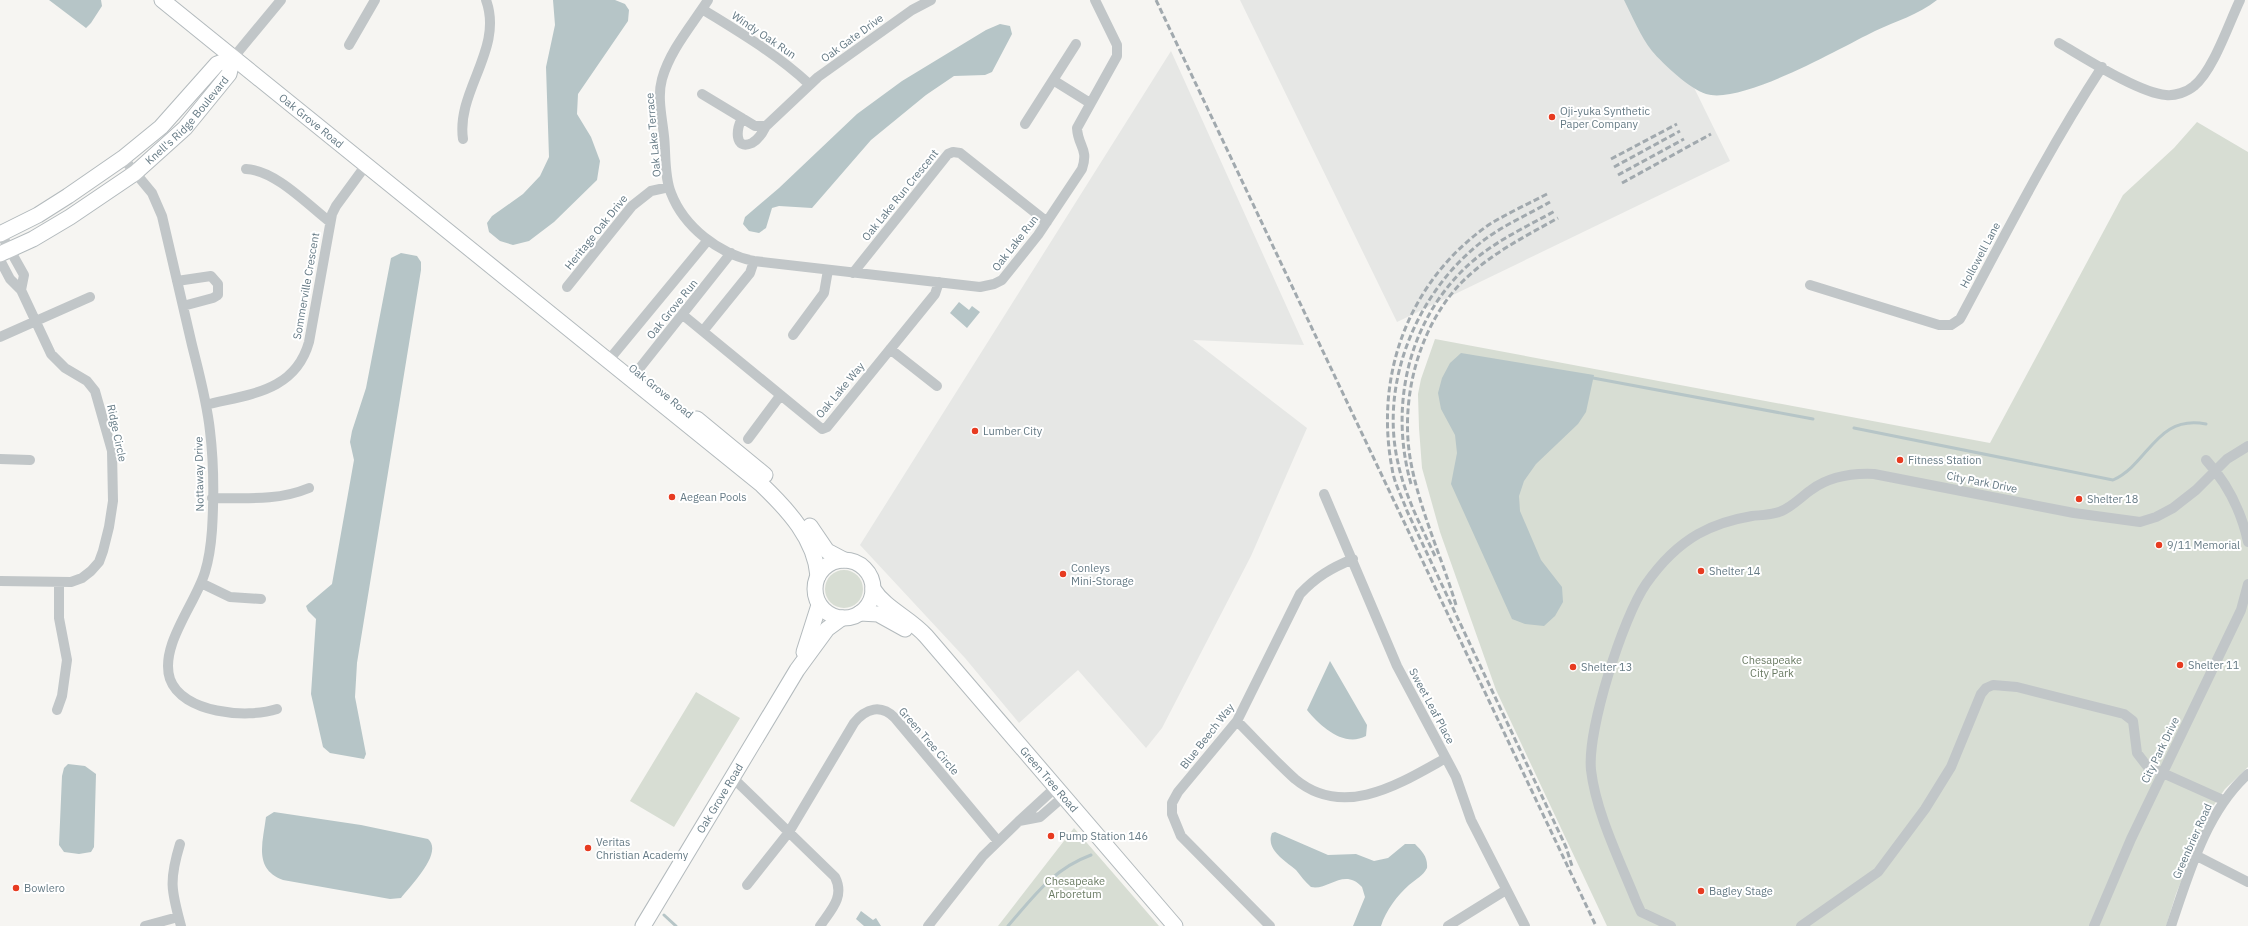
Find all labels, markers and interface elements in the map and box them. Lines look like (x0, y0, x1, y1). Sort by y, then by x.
street label: Windy Oak Run (729, 8, 799, 62)
street label: Oak Gate Drive (818, 11, 886, 65)
street label: Knell's Ridge Boulevard (142, 73, 232, 168)
street label: Oak Grove Road (276, 90, 346, 151)
street label: Oak Lake Terrace (642, 92, 664, 178)
place label: Oji-yuka Synthetic Paper Company (1560, 104, 1650, 131)
marker: Oji-yuka Synthetic Paper Company (1547, 112, 1557, 122)
street label: Oak Lake Run Crescent (859, 146, 941, 244)
street label: Heritage Oak Drive (562, 192, 630, 272)
street label: Oak Lake Run (989, 212, 1041, 274)
street label: Hollowell Lane (1957, 220, 2003, 290)
street label: Sommerville Crescent (290, 231, 322, 341)
street label: Oak Grove Run (644, 276, 700, 342)
street label: Oak Lake Way (813, 359, 868, 421)
street label: Oak Grove Road (626, 361, 696, 421)
street label: Ridge Circle (104, 403, 130, 463)
place label: Lumber City (983, 424, 1043, 438)
marker: Lumber City (970, 426, 980, 436)
street label: Nottaway Drive (191, 436, 207, 512)
place label: Fitness Station (1908, 453, 1981, 467)
marker: Fitness Station (1895, 455, 1905, 465)
street label: City Park Drive (1945, 468, 2019, 496)
place label: Aegean Pools (680, 490, 747, 504)
marker: Aegean Pools (667, 492, 677, 502)
place label: Shelter 18 (2087, 492, 2138, 506)
marker: Shelter 18 (2074, 494, 2084, 504)
place label: 9/11 Memorial (2167, 538, 2240, 552)
marker: 9/11 Memorial (2154, 540, 2164, 550)
place label: Conleys Mini-Storage (1071, 561, 1134, 588)
place label: Shelter 14 (1709, 564, 1761, 578)
marker: Shelter 14 (1696, 566, 1706, 576)
marker: Conleys Mini-Storage (1058, 569, 1068, 579)
park label: Chesapeake City Park (1742, 653, 1802, 680)
place label: Shelter 11 (2188, 658, 2240, 672)
place label: Shelter 13 (1581, 660, 1632, 674)
marker: Shelter 11 (2175, 660, 2185, 670)
marker: Shelter 13 (1568, 662, 1578, 672)
street label: Sweet Leaf Place (1406, 666, 1458, 746)
street label: Blue Beech Way (1177, 700, 1237, 772)
street label: Green Tree Circle (896, 704, 962, 778)
street label: City Park Drive (2138, 715, 2182, 785)
street label: Green Tree Road (1017, 743, 1081, 815)
street label: Oak Grove Road (693, 761, 746, 836)
street label: Greenbrier Road (2169, 801, 2215, 881)
place label: Pump Station 146 (1059, 829, 1148, 843)
marker: Pump Station 146 (1046, 831, 1056, 841)
place label: Veritas Christian Academy (596, 835, 689, 862)
marker: Veritas Christian Academy (583, 843, 593, 853)
park label: Chesapeake Arboretum (1045, 874, 1105, 901)
place label: Bowlero (24, 881, 65, 895)
marker: Bowlero (11, 883, 21, 893)
place label: Bagley Stage (1709, 884, 1773, 898)
marker: Bagley Stage (1696, 886, 1706, 896)

